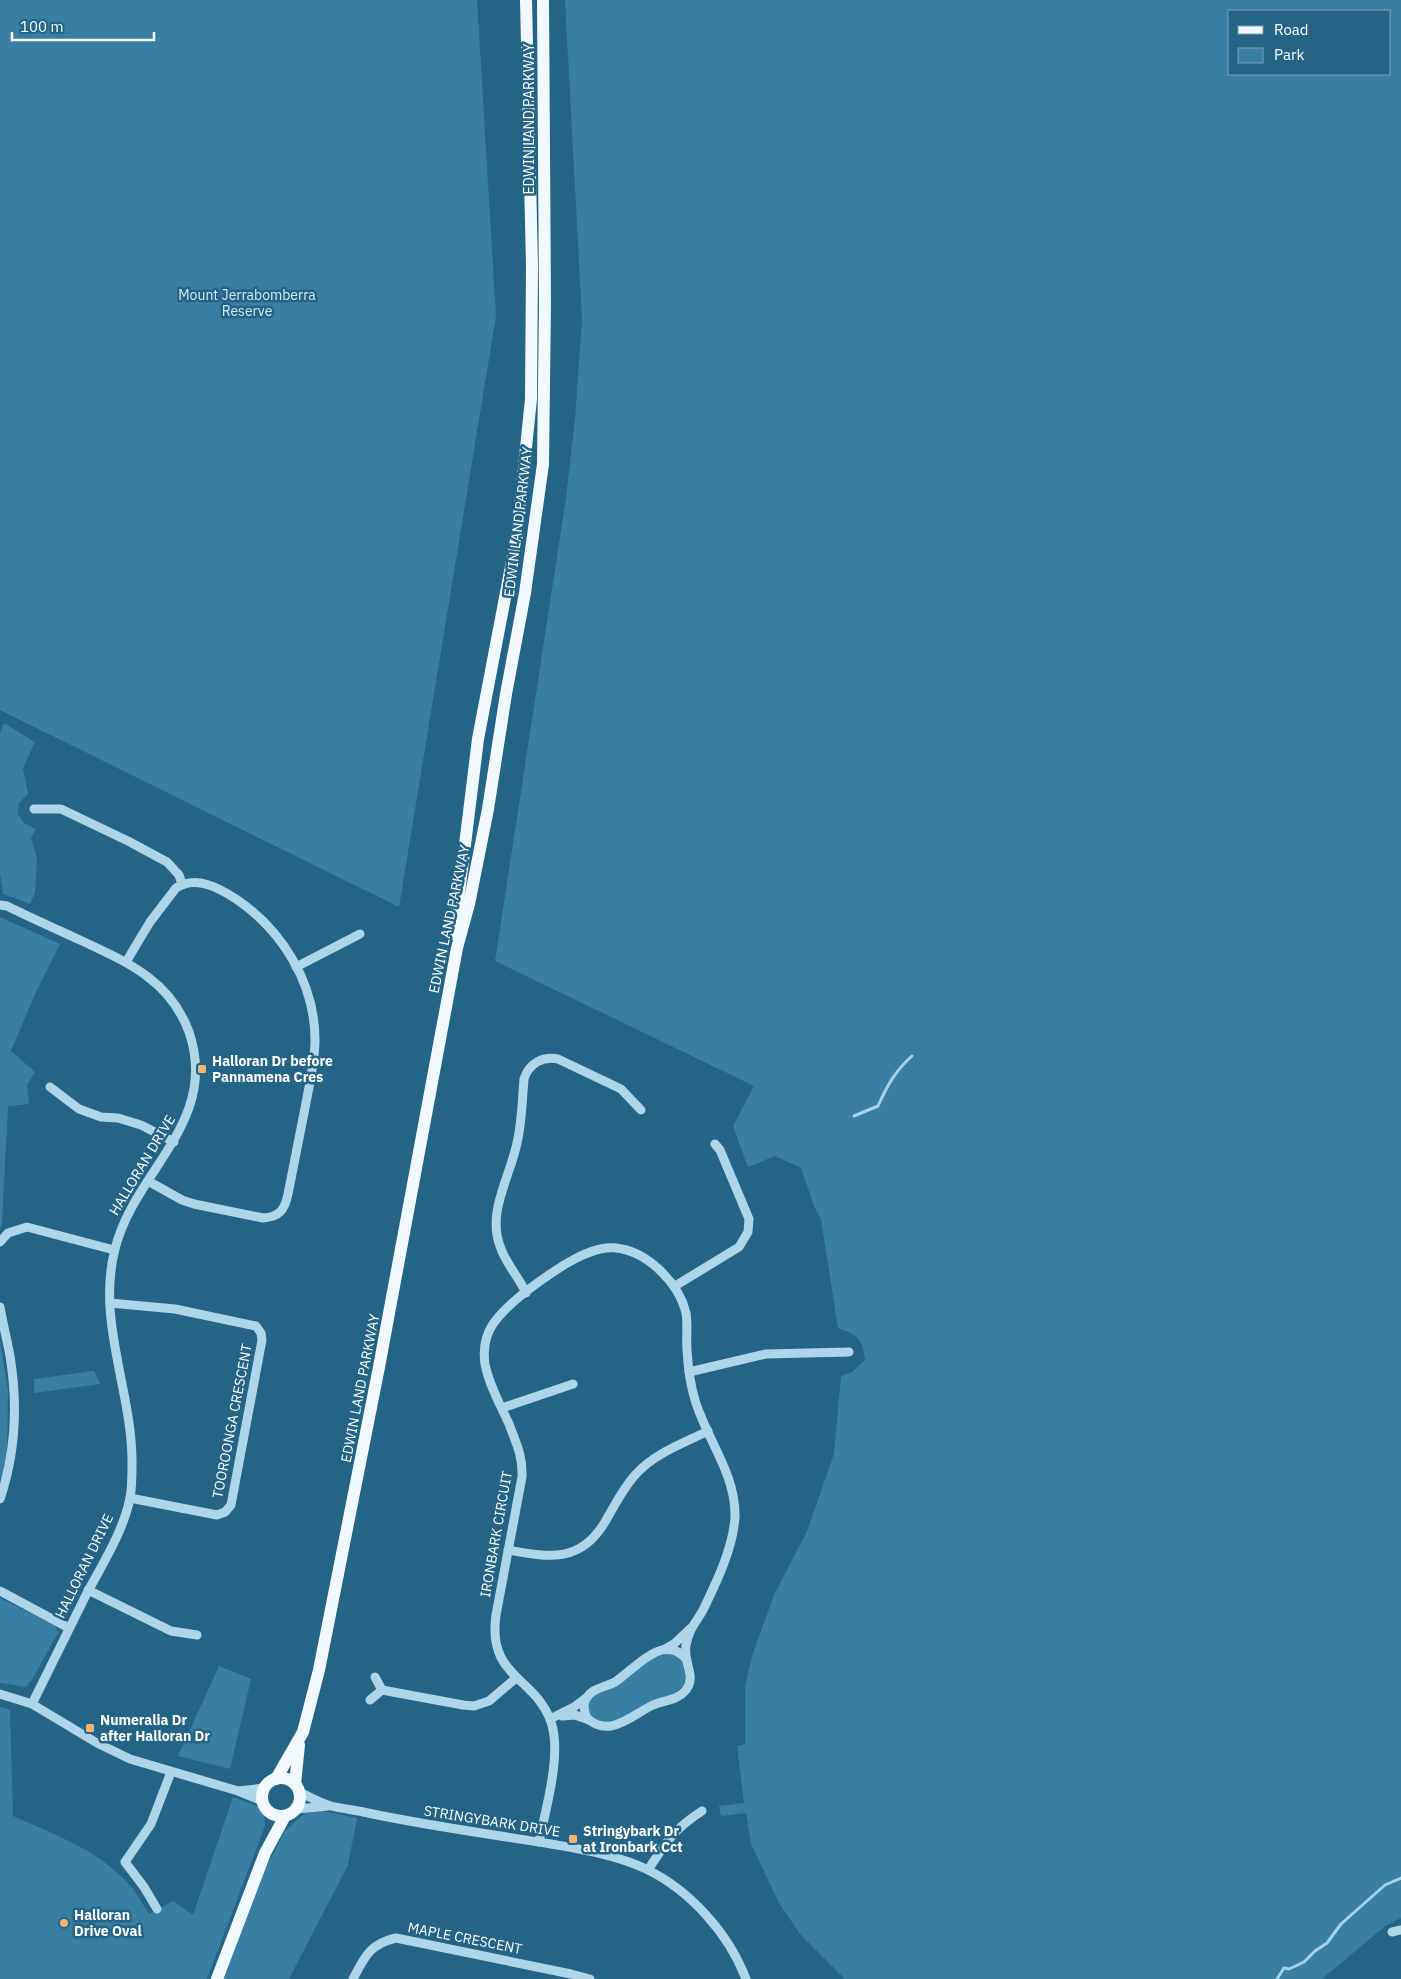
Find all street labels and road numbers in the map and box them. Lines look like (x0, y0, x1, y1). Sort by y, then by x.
street label: EDWIN LAND PARKWAY (520, 43, 538, 195)
street label: EDWIN LAND PARKWAY (500, 445, 536, 598)
street label: EDWIN LAND PARKWAY (424, 843, 474, 995)
street label: HALLORAN DRIVE (105, 1111, 179, 1219)
street label: EDWIN LAND PARKWAY (337, 1311, 383, 1464)
street label: TOOROONGA CRESCENT (208, 1342, 256, 1500)
street label: IRONBARK CIRCUIT (476, 1469, 516, 1599)
street label: HALLORAN DRIVE (51, 1511, 117, 1621)
street label: STRINGYBARK DRIVE (423, 1801, 561, 1841)
street label: MAPLE CRESCENT (406, 1918, 524, 1958)

